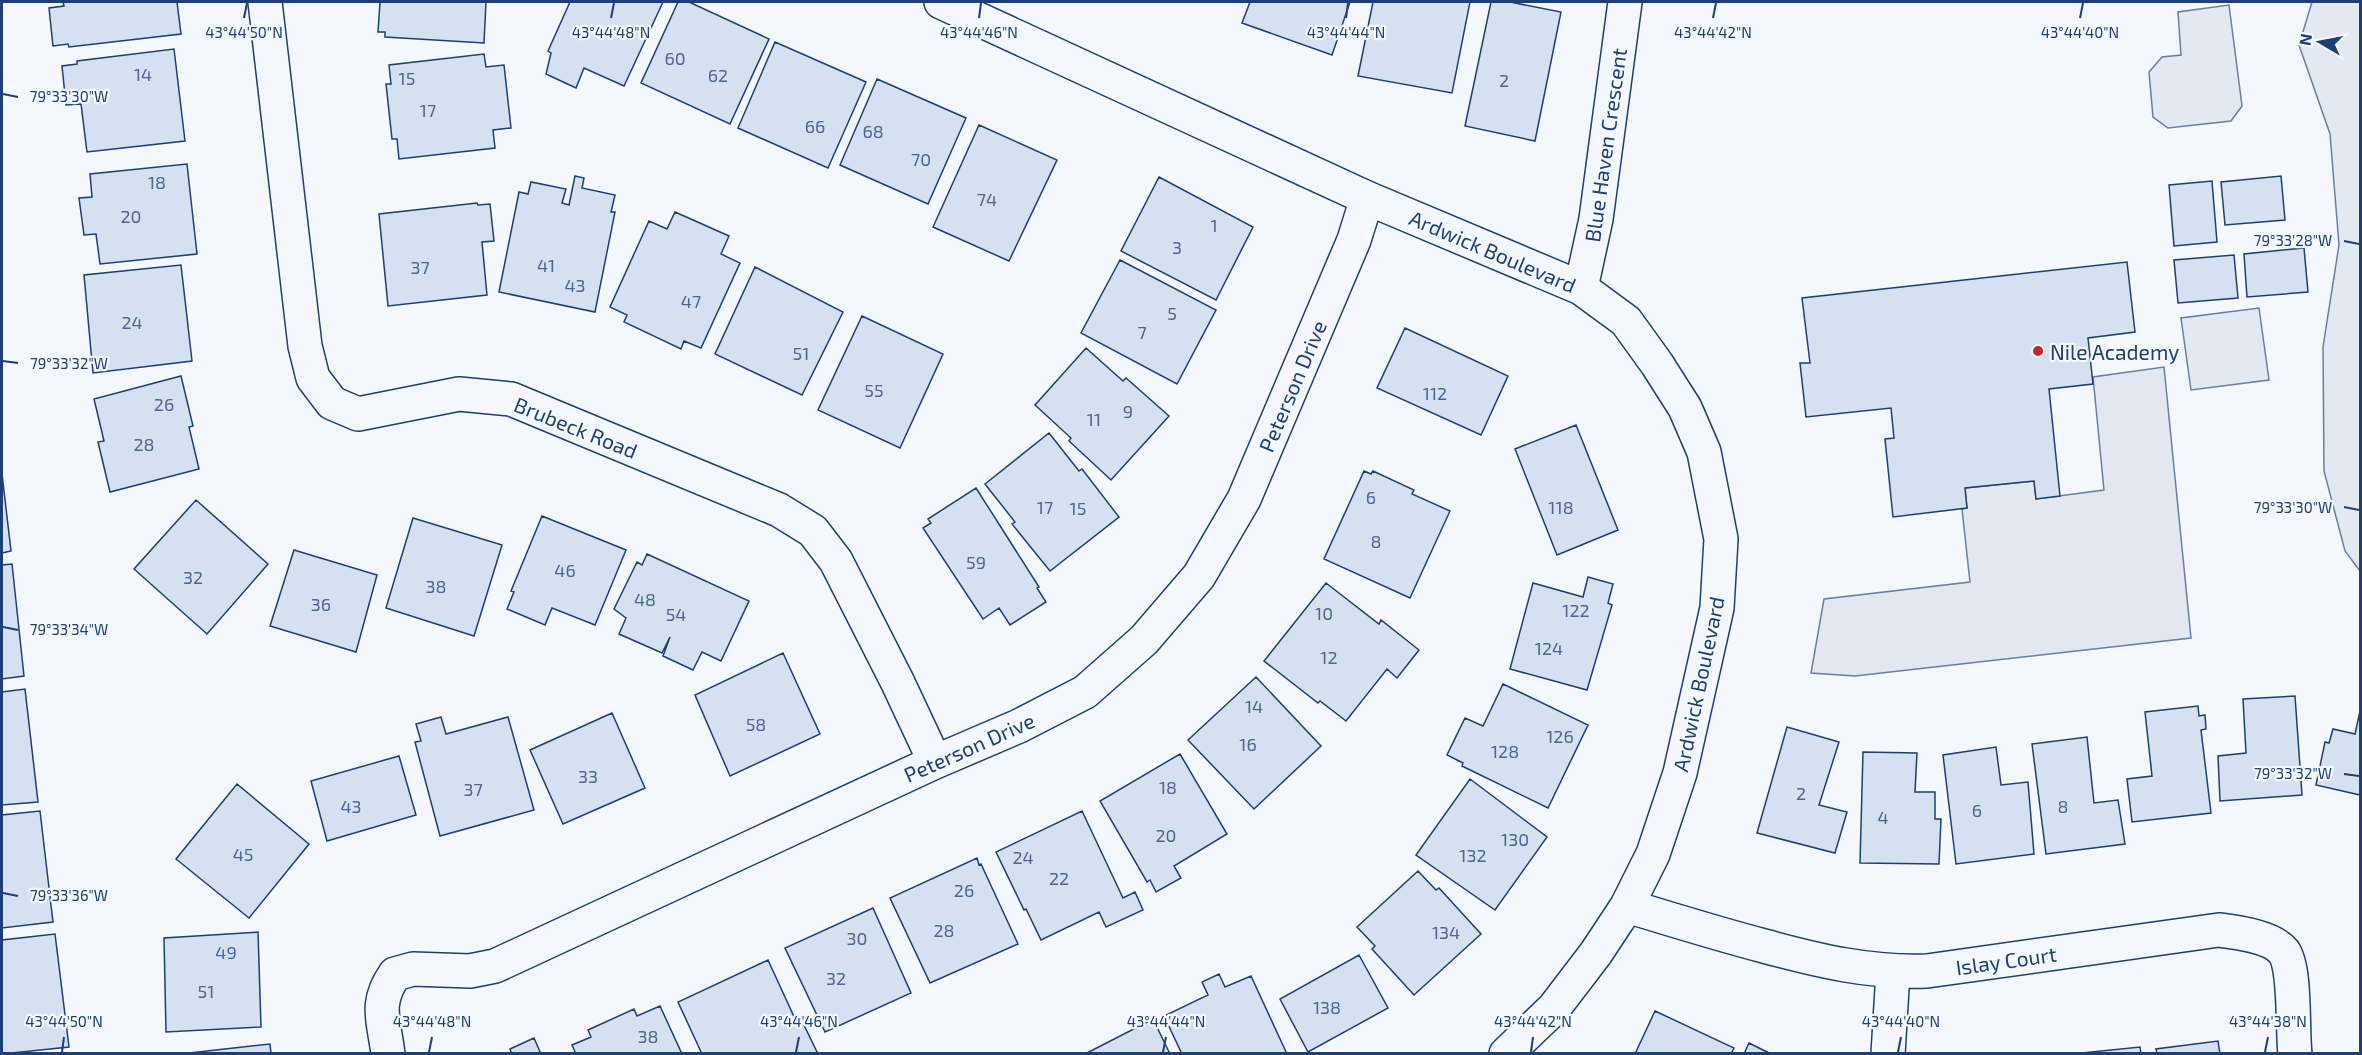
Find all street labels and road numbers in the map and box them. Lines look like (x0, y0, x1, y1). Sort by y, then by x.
street label: Blue Haven Crescent (1579, 46, 1631, 244)
street label: Ardwick Boulevard (1406, 205, 1580, 297)
street label: Peterson Drive (1253, 316, 1331, 456)
street label: Brubeck Road (511, 391, 641, 463)
street label: Ardwick Boulevard (1667, 594, 1729, 774)
street label: Peterson Drive (900, 707, 1038, 787)
street label: Islay Court (1954, 941, 2058, 979)

